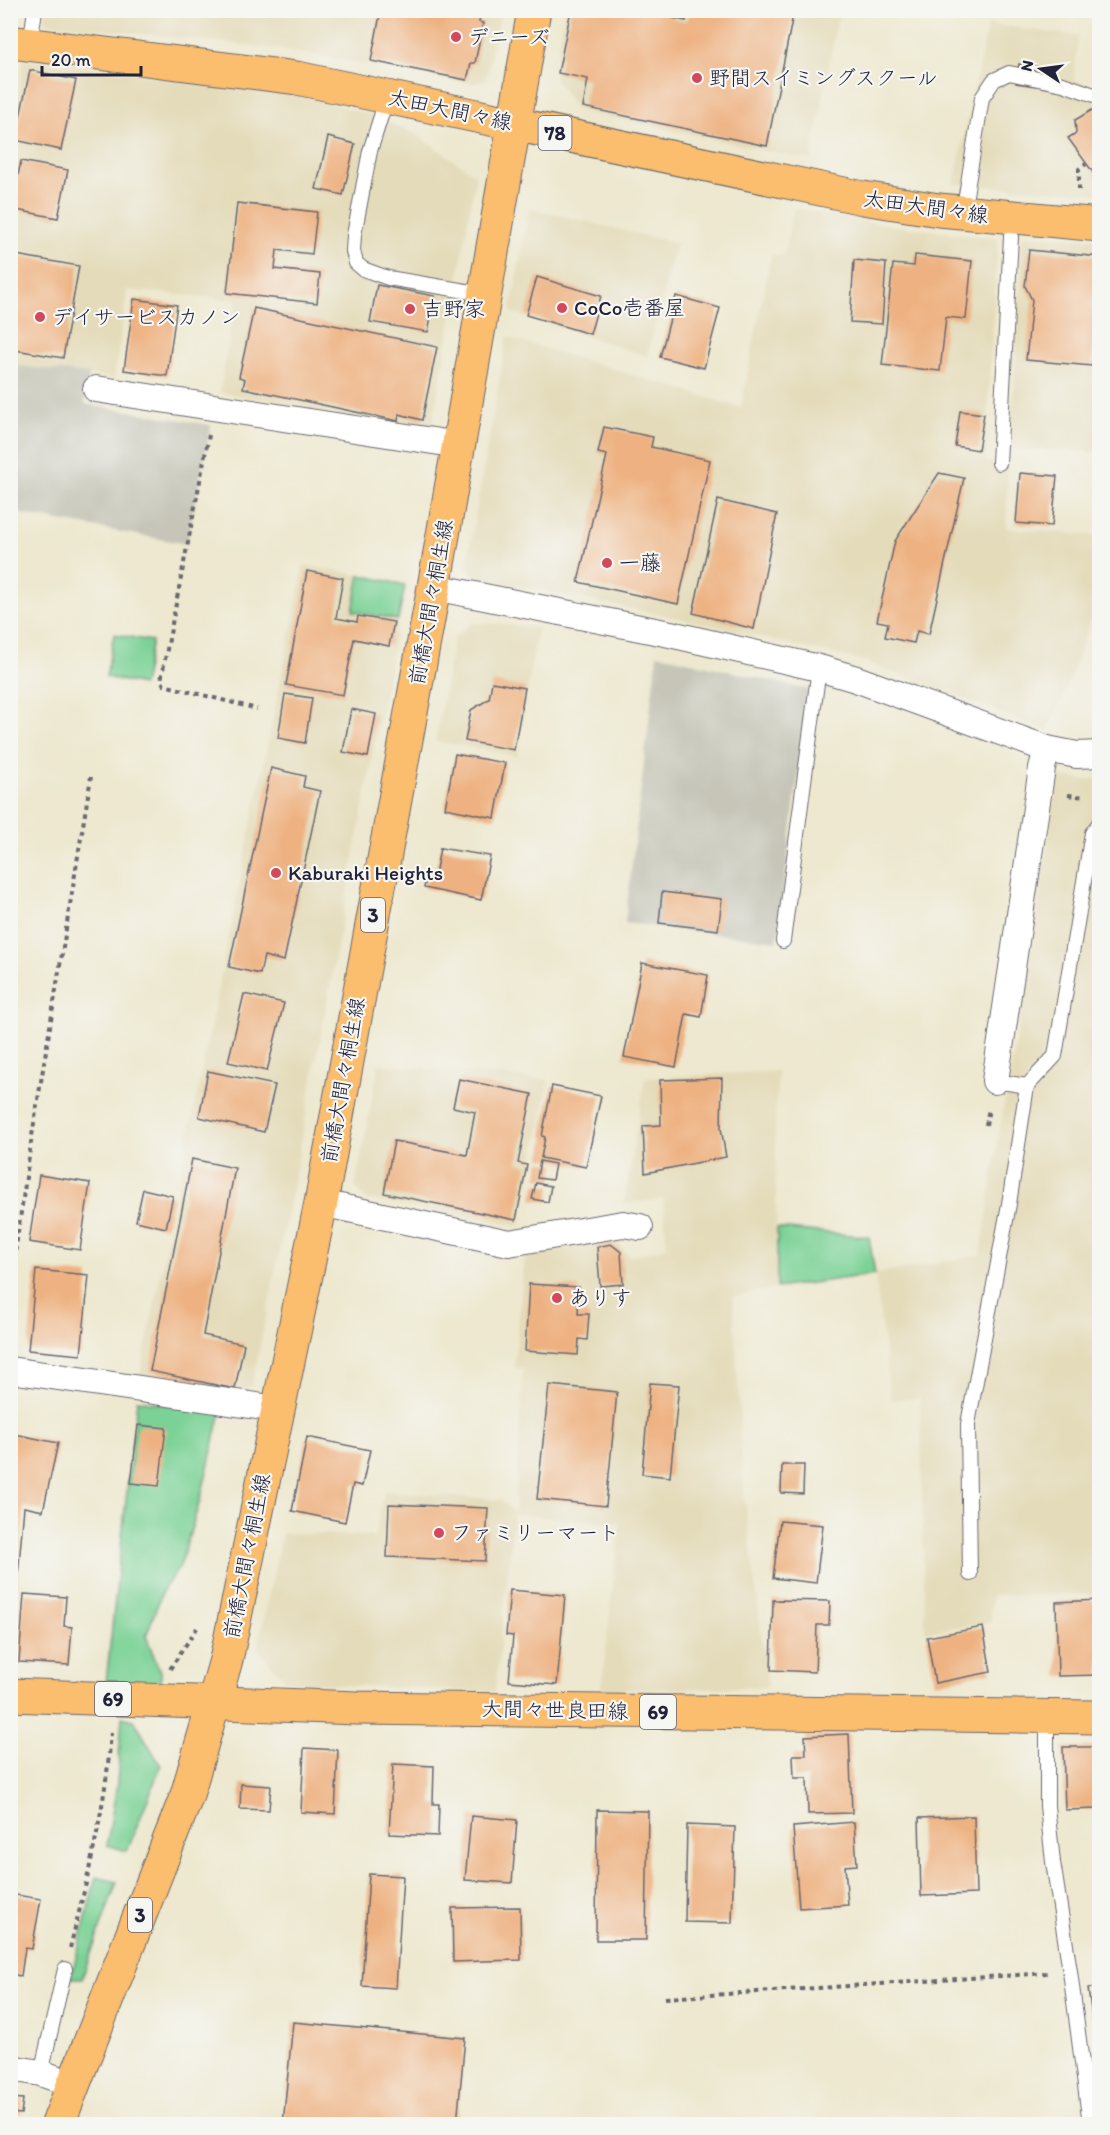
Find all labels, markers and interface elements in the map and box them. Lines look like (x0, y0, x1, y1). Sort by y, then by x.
place label: デニーズ (468, 24, 549, 49)
marker: デニーズ (449, 30, 463, 44)
scale bar (42, 39, 141, 77)
north arrow (1011, 39, 1071, 99)
text: 20 m (51, 49, 91, 71)
text: N (1016, 58, 1037, 73)
place label: 野間スイミングスクール (709, 65, 937, 90)
marker: 野間スイミングスクール (690, 71, 704, 85)
street label: 太田大間々線 (386, 84, 514, 135)
road number: 78 (538, 116, 572, 150)
street label: 太田大間々線 (862, 185, 990, 228)
place label: CoCo壱番屋 (574, 295, 685, 320)
place label: 吉野家 (422, 296, 485, 321)
marker: CoCo壱番屋 (555, 301, 569, 315)
marker: 吉野家 (403, 302, 417, 316)
place label: デイサービスカノン (52, 304, 240, 329)
marker: デイサービスカノン (33, 310, 47, 324)
street label: 前橋大間々桐生線 (404, 517, 457, 687)
place label: 一藤 (619, 550, 661, 575)
marker: 一藤 (600, 556, 614, 570)
place label: Kaburaki Heights (288, 860, 443, 885)
marker: Kaburaki Heights (269, 866, 283, 880)
road number: 3 (361, 898, 385, 932)
street label: 前橋大間々桐生線 (316, 995, 369, 1165)
place label: ありす (569, 1285, 632, 1310)
marker: ありす (550, 1291, 564, 1305)
street label: 前橋大間々桐生線 (218, 1471, 275, 1641)
place label: ファミリーマート (451, 1520, 619, 1545)
marker: ファミリーマート (432, 1526, 446, 1540)
road number: 69 (95, 1682, 131, 1716)
road number: 69 (640, 1695, 676, 1729)
street label: 大間々世良田線 (481, 1696, 629, 1723)
road number: 3 (128, 1898, 152, 1932)

